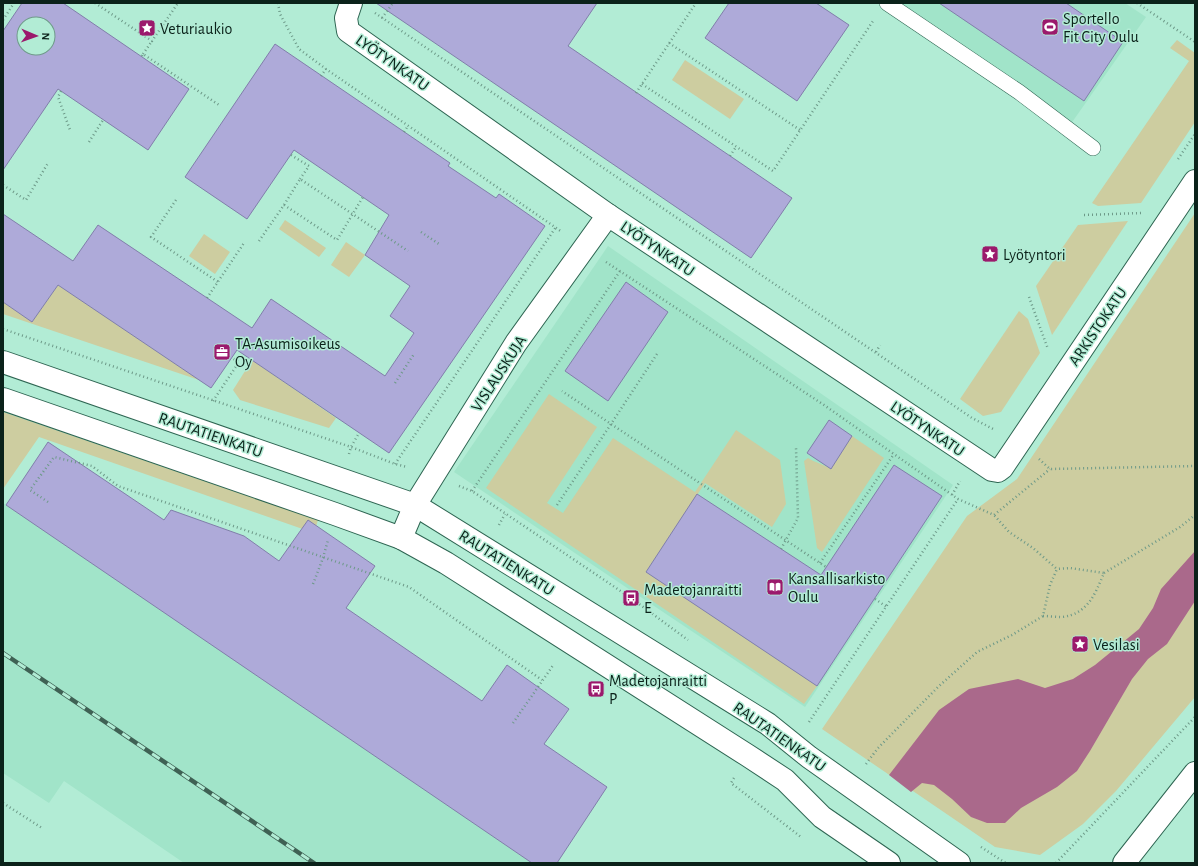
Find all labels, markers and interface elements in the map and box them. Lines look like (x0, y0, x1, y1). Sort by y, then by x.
place label: Sportello Fit City Oulu (1063, 11, 1139, 46)
north arrow (16, 16, 56, 56)
sports icon: Sportello Fit City Oulu (1040, 17, 1060, 37)
place icon: Veturiaukio (137, 18, 157, 38)
place label: Veturiaukio (160, 21, 233, 37)
street label: LYÖTYNKATU (353, 30, 433, 94)
text: N (40, 32, 51, 40)
street label: LYÖTYNKATU (618, 217, 698, 279)
place icon: Lyötyntori (980, 244, 1000, 264)
place label: Lyötyntori (1003, 247, 1066, 264)
street label: ARKISTOKATU (1066, 284, 1130, 369)
street label: VISLAUSKUJA (468, 333, 529, 414)
place label: TA-Asumisoikeus Oy (235, 336, 341, 371)
office icon: TA-Asumisoikeus Oy (212, 342, 232, 362)
street label: LYÖTYNKATU (888, 397, 968, 459)
street label: RAUTATIENKATU (157, 410, 265, 460)
street label: RAUTATIENKATU (456, 527, 557, 598)
place label: Kansallisarkisto Oulu (788, 571, 885, 605)
library icon: Kansallisarkisto Oulu (765, 577, 785, 597)
place label: Madetojanraitti E (644, 582, 742, 616)
bus stop icon: Madetojanraitti E (621, 588, 641, 608)
place icon: Vesilasi (1070, 634, 1090, 654)
place label: Vesilasi (1093, 637, 1140, 653)
place label: Madetojanraitti P (609, 673, 707, 707)
bus stop icon: Madetojanraitti P (586, 679, 606, 699)
street label: RAUTATIENKATU (730, 699, 829, 775)

